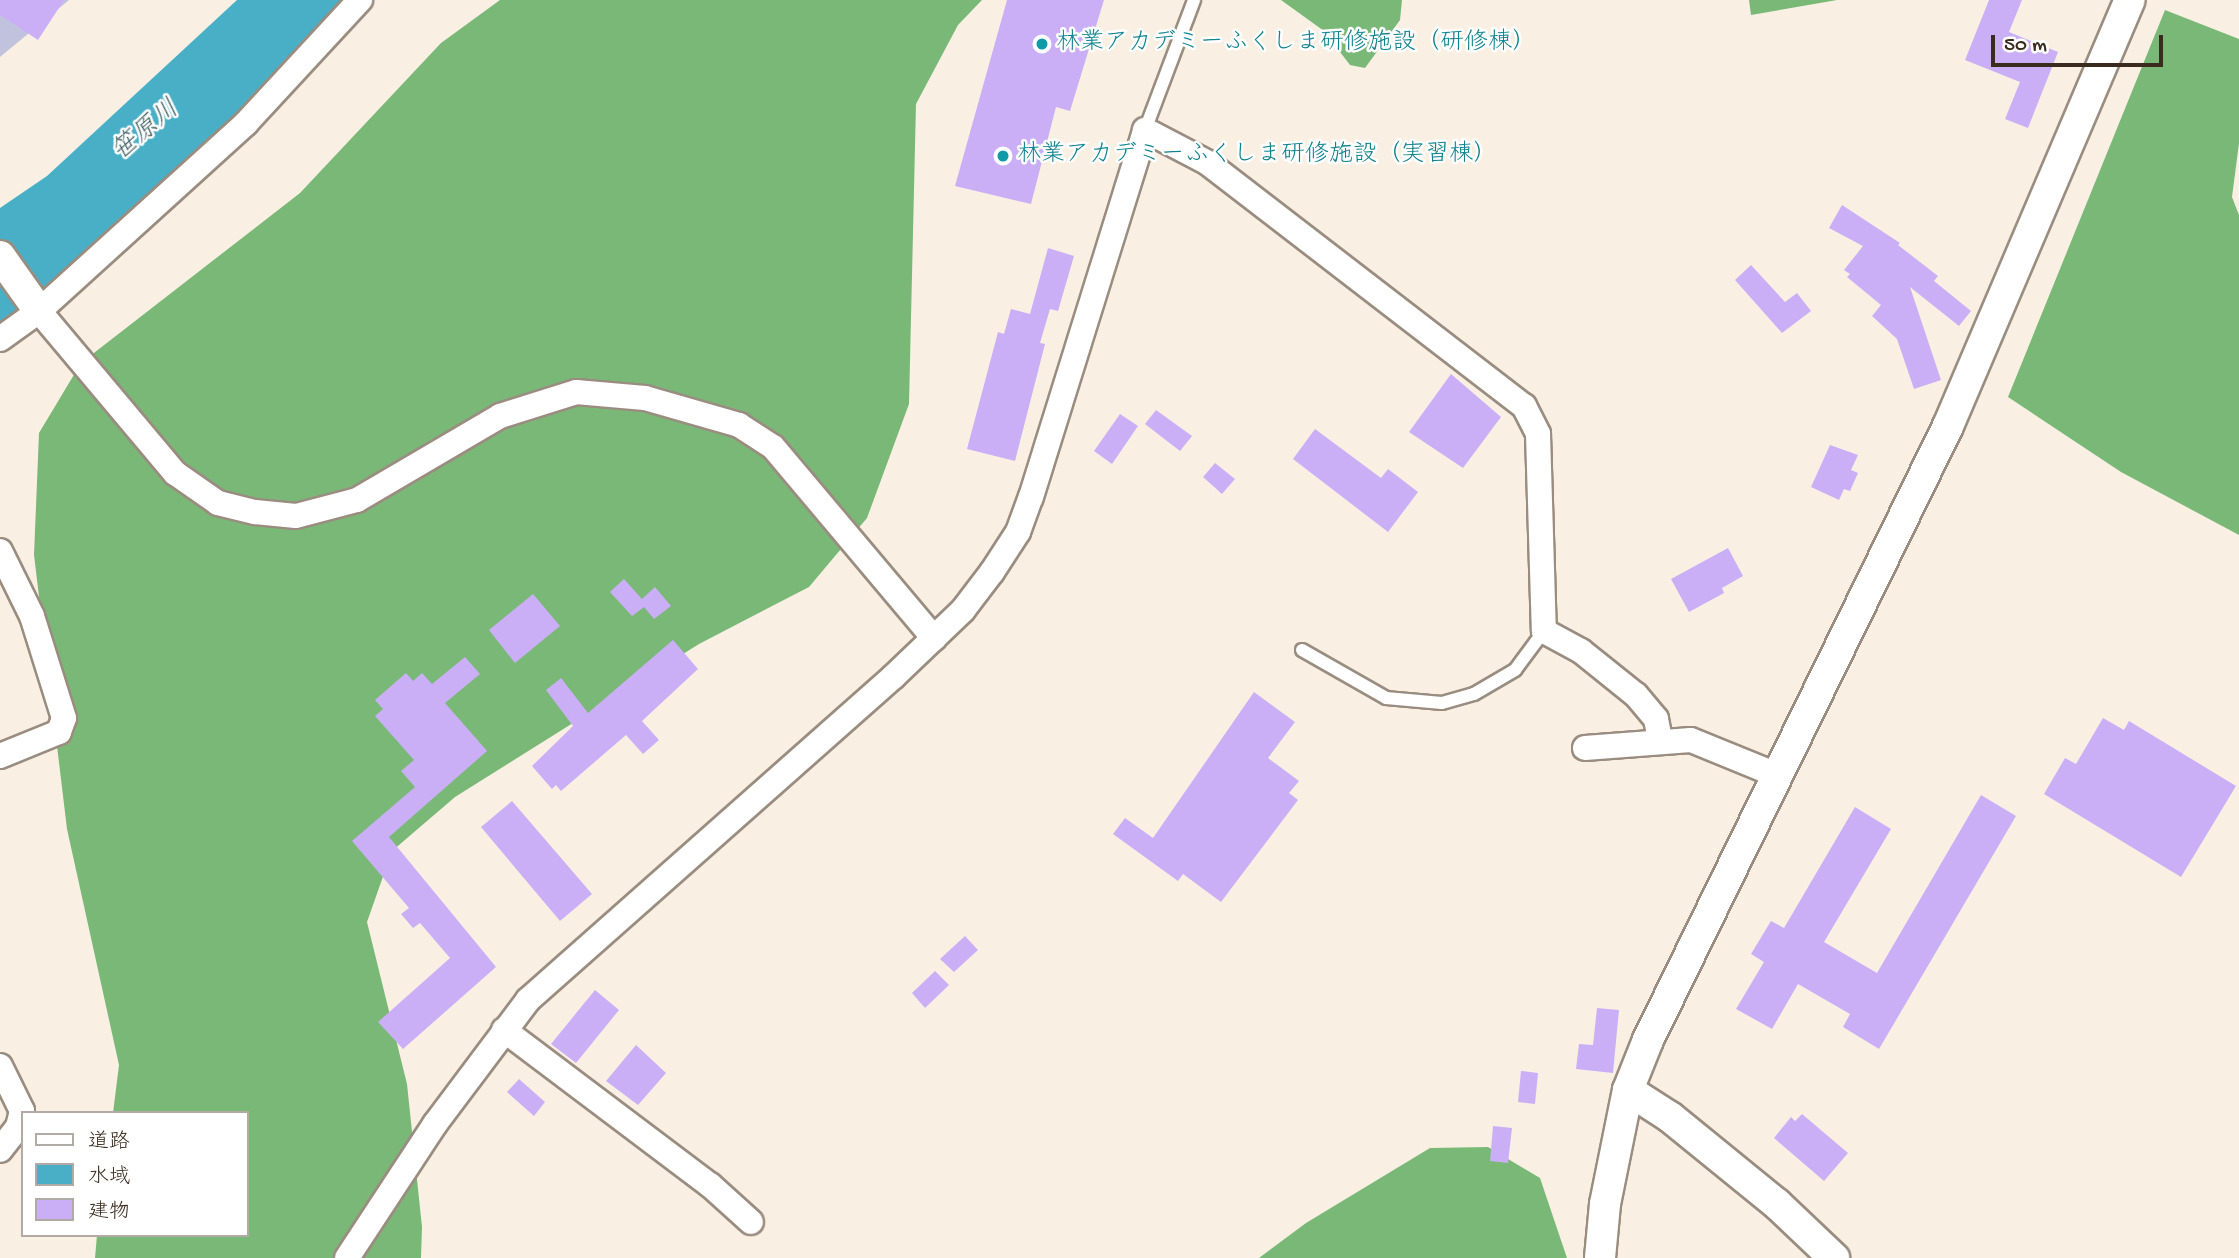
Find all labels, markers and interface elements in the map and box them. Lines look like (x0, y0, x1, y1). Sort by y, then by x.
scale bar (1994, 21, 2166, 65)
place label: 林業アカデミーふくしま研修施設（研修棟） (1056, 30, 1536, 58)
text: 50 m (2004, 34, 2047, 59)
marker: 林業アカデミーふくしま研修施設（研修棟） (1034, 36, 1050, 52)
water label: 笹原川 (107, 95, 187, 169)
place label: 林業アカデミーふくしま研修施設（実習棟） (1017, 142, 1497, 170)
marker: 林業アカデミーふくしま研修施設（実習棟） (995, 148, 1011, 164)
legend (21, 1111, 248, 1237)
text: 道路 (88, 1131, 130, 1156)
text: 水域 (88, 1166, 130, 1191)
text: 建物 (88, 1201, 130, 1226)

